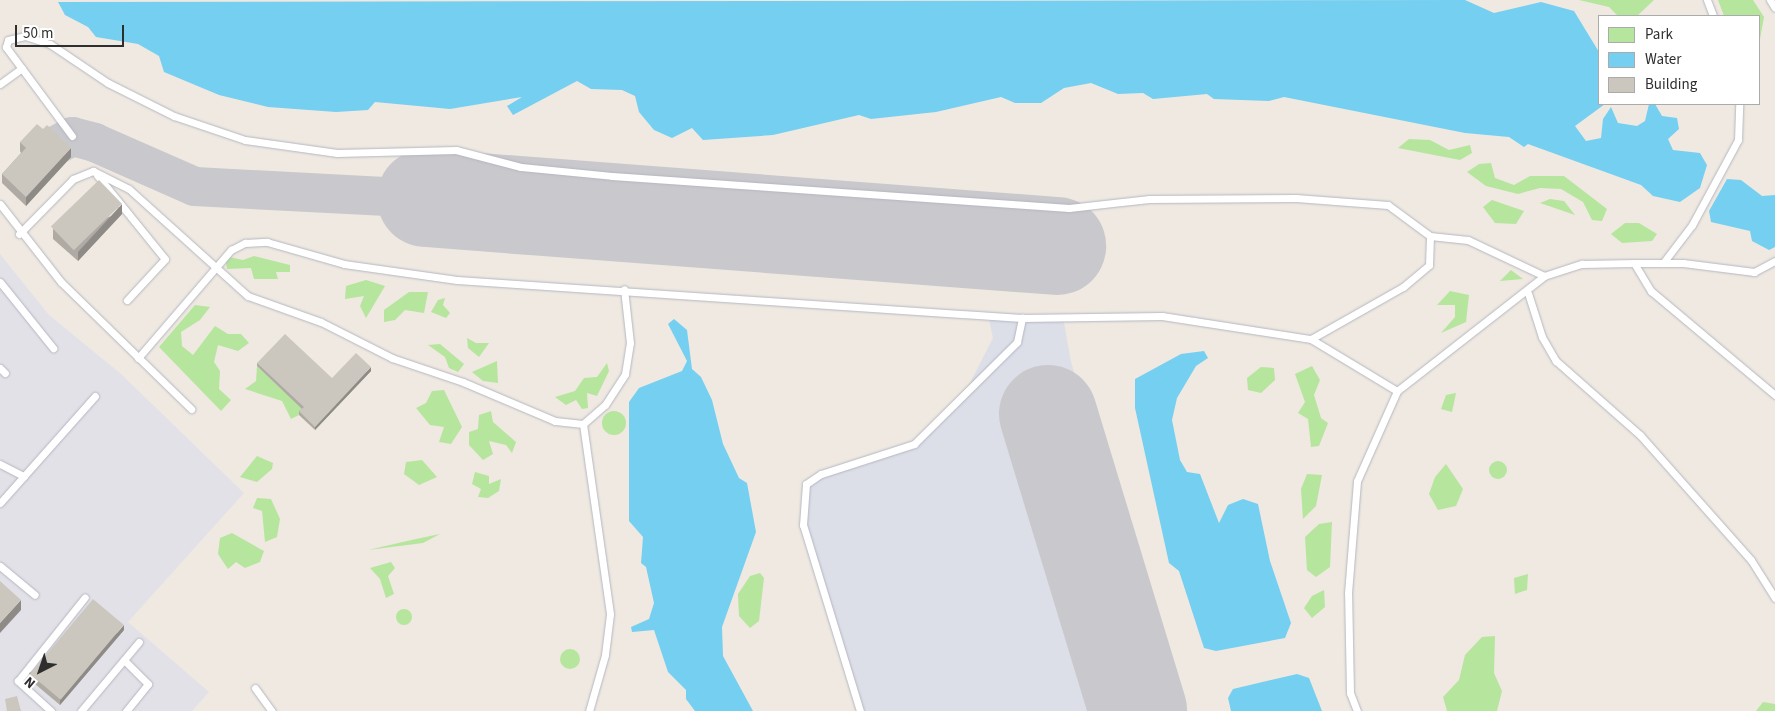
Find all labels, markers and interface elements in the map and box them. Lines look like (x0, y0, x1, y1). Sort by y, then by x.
scale bar (18, 15, 126, 47)
legend (1598, 15, 1760, 105)
text: 50 m (23, 23, 53, 44)
text: Park (1645, 24, 1673, 45)
text: Water (1645, 49, 1681, 70)
text: Building (1645, 74, 1697, 95)
north arrow (15, 646, 65, 696)
text: N (20, 672, 40, 693)

